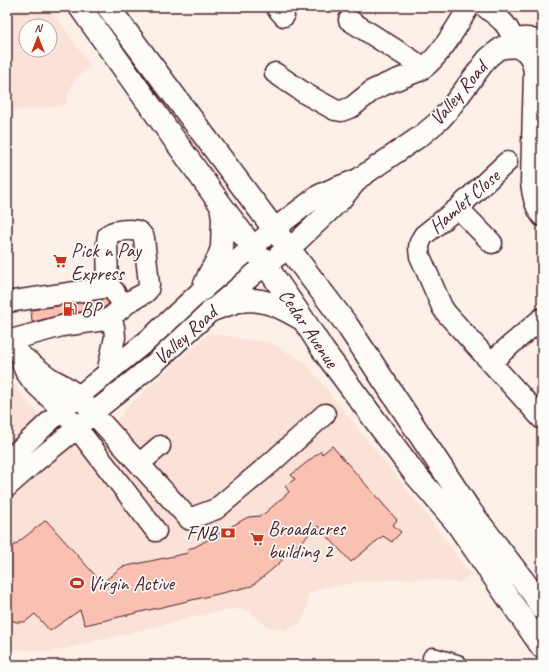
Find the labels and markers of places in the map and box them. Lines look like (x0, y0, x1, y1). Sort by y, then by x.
place label: Pick n Pay Express (71, 238, 143, 286)
supermarket icon: Pick n Pay Express (52, 253, 68, 269)
place label: BP (81, 297, 103, 322)
fuel station icon: BP (62, 301, 78, 317)
place label: Broadacres building 2 (268, 516, 347, 564)
place label: FNB (187, 521, 219, 546)
bank icon: FNB (220, 525, 236, 541)
supermarket icon: Broadacres building 2 (249, 531, 265, 547)
place label: Virgin Active (88, 571, 176, 596)
sports icon: Virgin Active (69, 575, 85, 591)

